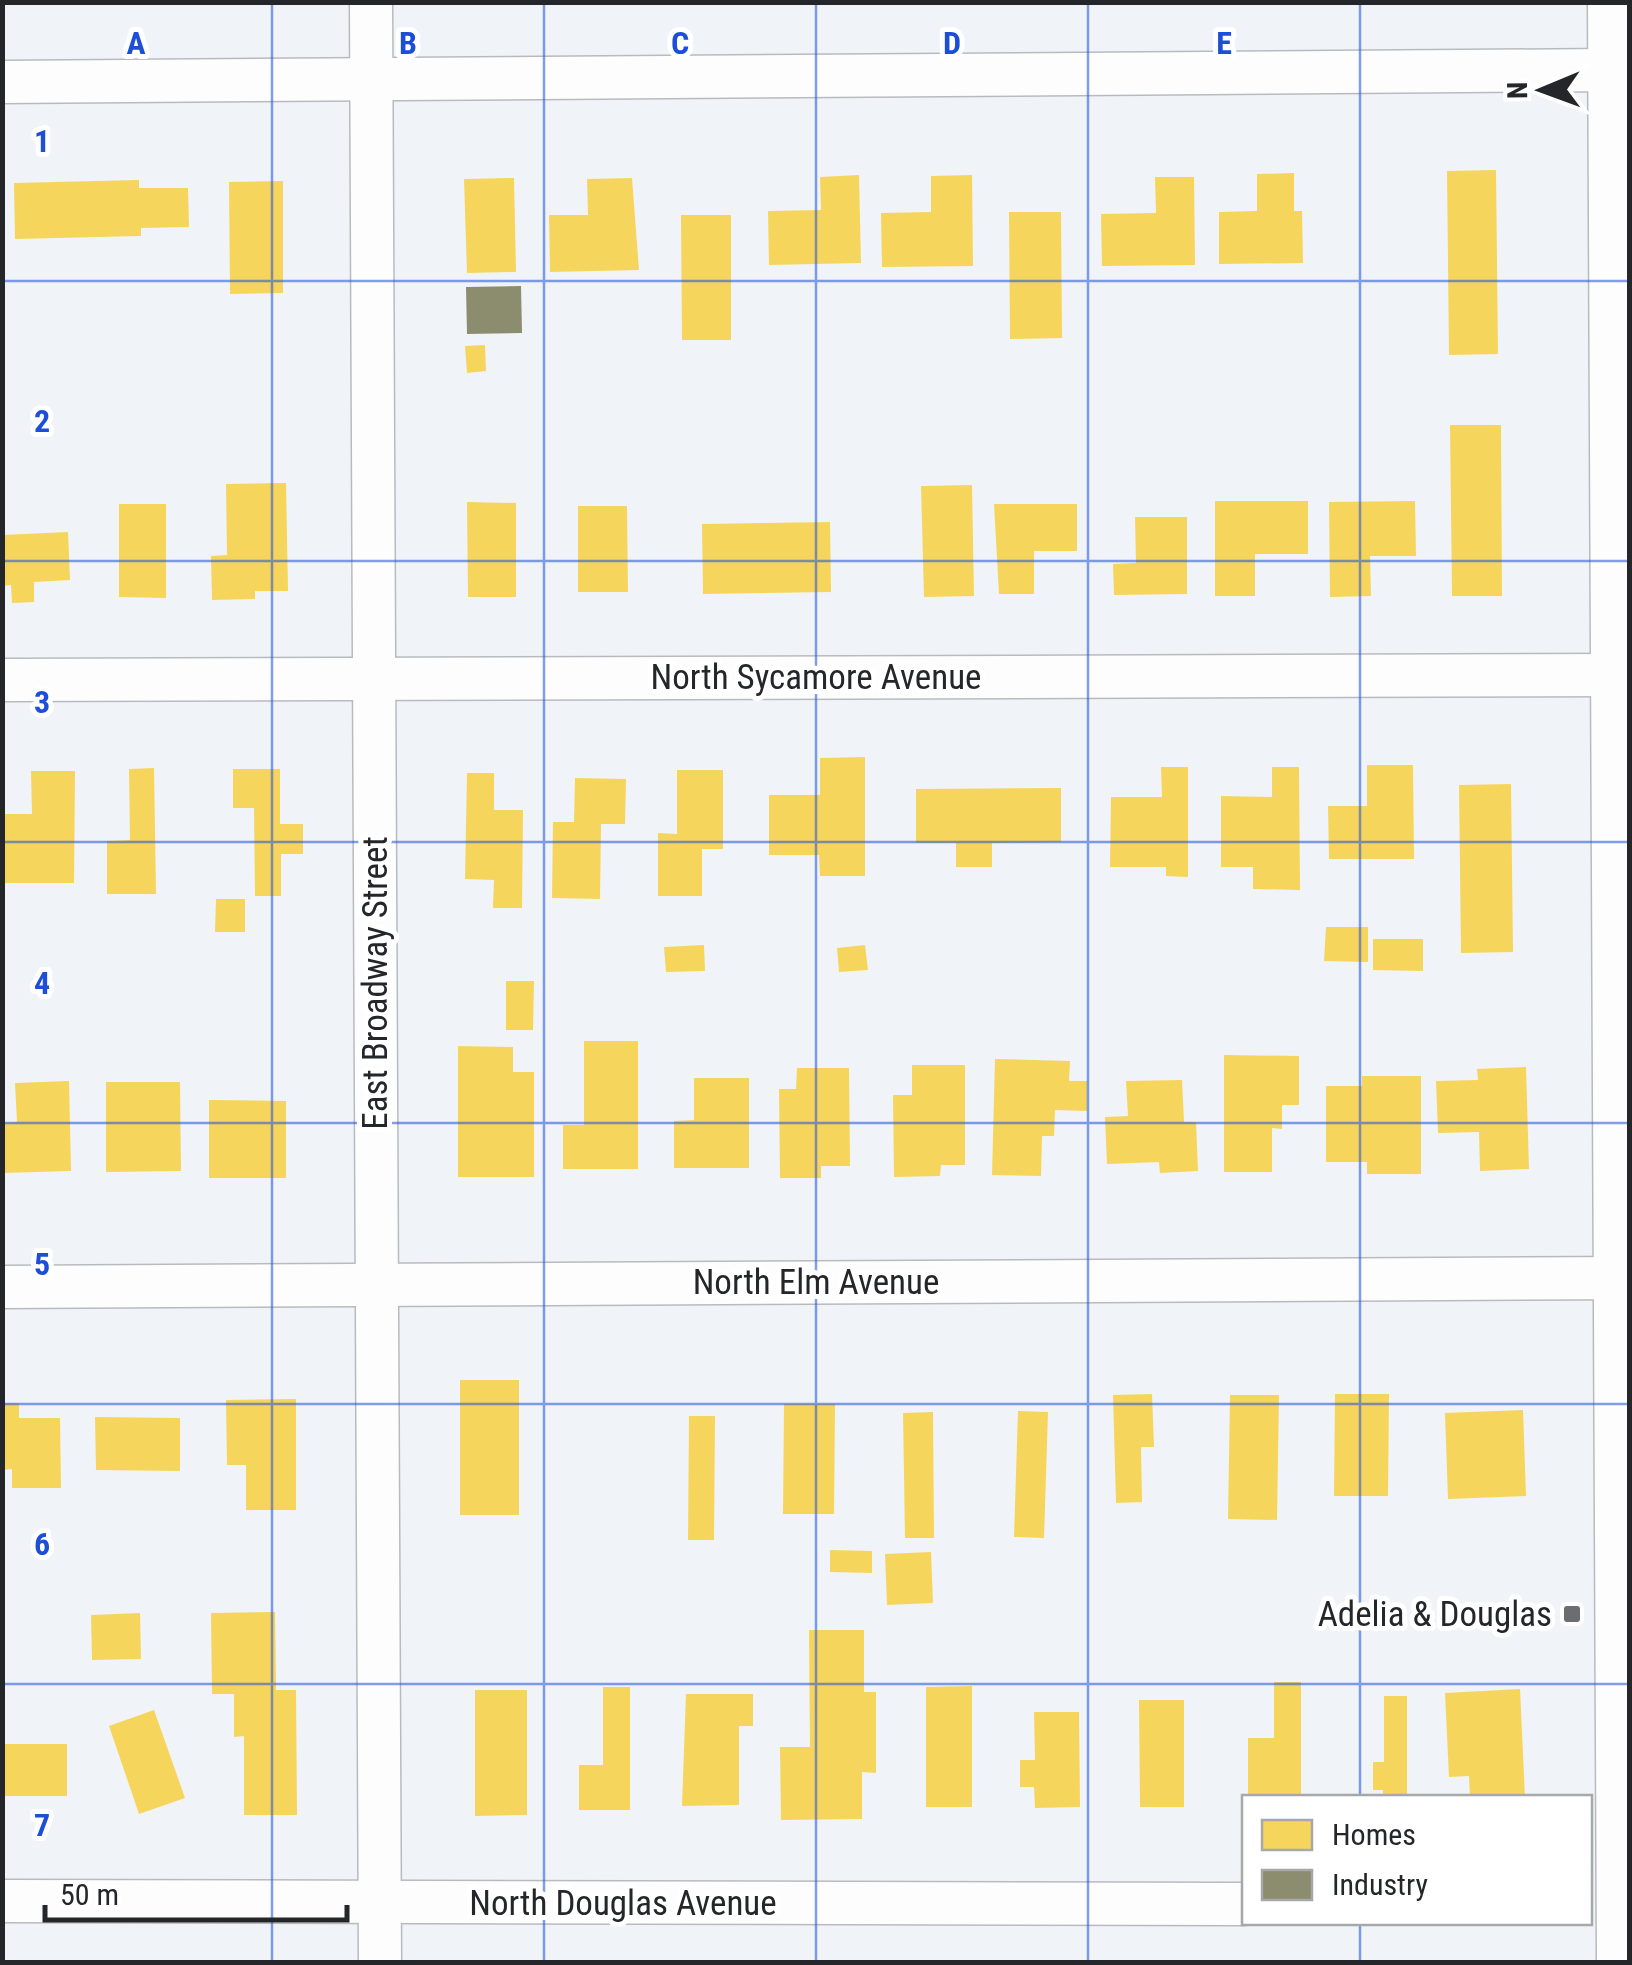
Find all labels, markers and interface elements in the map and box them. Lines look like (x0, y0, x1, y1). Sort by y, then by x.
text: A (126, 24, 146, 62)
text: B (399, 24, 417, 62)
text: C (671, 24, 689, 62)
text: D (943, 24, 961, 62)
text: E (1216, 24, 1232, 62)
north arrow (1492, 40, 1592, 140)
text: N (1501, 82, 1534, 99)
text: 1 (34, 122, 50, 160)
text: 2 (34, 402, 50, 440)
street label: North Sycamore Avenue (651, 657, 981, 698)
text: 3 (34, 683, 50, 721)
street label: East Broadway Street (355, 836, 396, 1130)
text: 4 (34, 964, 50, 1002)
text: 5 (34, 1245, 50, 1283)
street label: North Elm Avenue (693, 1262, 939, 1303)
text: 6 (34, 1525, 50, 1563)
place label: Adelia & Douglas (1318, 1594, 1552, 1635)
marker: Adelia & Douglas (1561, 1603, 1583, 1625)
legend (1242, 1795, 1592, 1925)
text: 7 (34, 1806, 50, 1844)
text: Homes (1332, 1817, 1416, 1852)
scale bar (45, 1860, 348, 1922)
text: Industry (1332, 1867, 1428, 1902)
text: 50 m (60, 1877, 119, 1912)
street label: North Douglas Avenue (469, 1883, 777, 1924)

